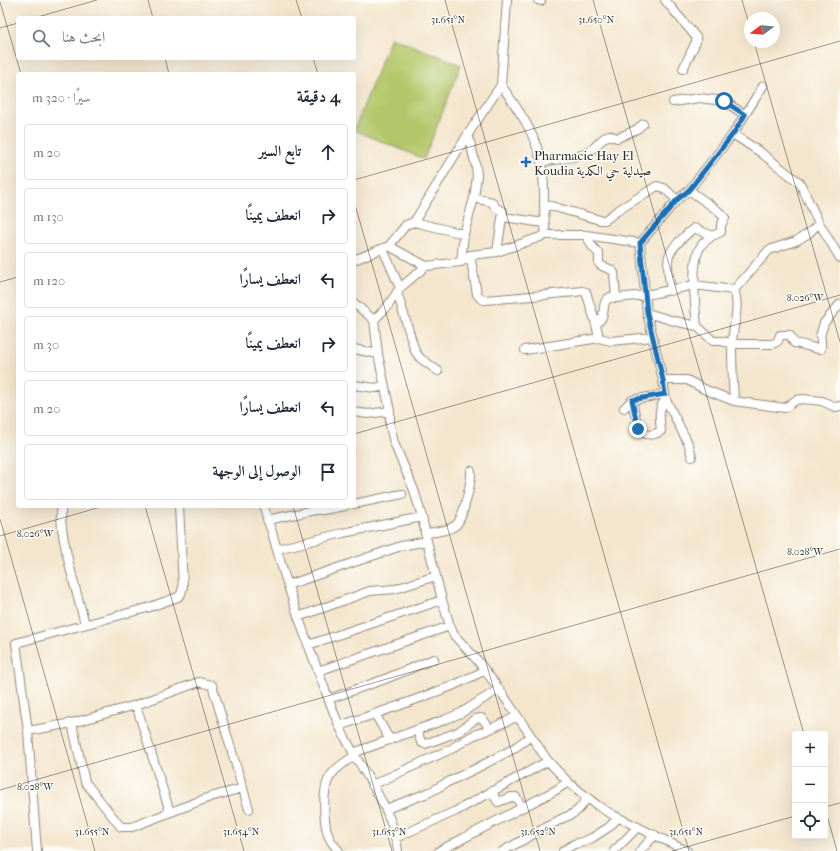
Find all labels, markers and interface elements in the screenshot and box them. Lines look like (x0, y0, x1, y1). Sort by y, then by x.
north arrow (744, 12, 780, 48)
text: 31.651°N (431, 14, 465, 26)
text: 31.650°N (578, 14, 614, 26)
search box (16, 16, 356, 60)
icon: search (30, 27, 52, 49)
text: ابحث هنا (62, 28, 105, 46)
text: 4 دقيقة (297, 86, 340, 106)
text: سيرًا · 320 m (32, 90, 90, 105)
route start (715, 92, 733, 110)
icon: ahead (317, 141, 339, 163)
text: تابع السير (259, 142, 301, 160)
text: 20 m (33, 145, 60, 160)
place label: Pharmacie Hay El Koudia صيدلية حي الكدية (534, 148, 651, 182)
marker: Pharmacie Hay El Koudia صيدلية حي الكدية (521, 157, 531, 167)
icon: right (317, 205, 339, 227)
text: انعطف يمينًا (246, 206, 301, 224)
text: 130 m (33, 209, 64, 224)
icon: left (317, 269, 339, 291)
text: انعطف يسارًا (240, 270, 301, 288)
text: 120 m (33, 273, 65, 288)
text: 8.026°W (787, 292, 824, 304)
icon: right (317, 333, 339, 355)
text: انعطف يمينًا (246, 334, 301, 352)
text: 30 m (33, 337, 59, 352)
icon: left (317, 397, 339, 419)
text: انعطف يسارًا (240, 398, 301, 416)
text: 20 m (33, 401, 60, 416)
route end (629, 420, 647, 438)
icon: arrive (317, 461, 339, 483)
text: الوصول إلى الوجهة (212, 462, 301, 480)
text: 8.026°W (17, 528, 54, 540)
text: 8.028°W (787, 546, 824, 558)
map controls (792, 731, 828, 839)
button: + (792, 731, 828, 767)
button: − (792, 767, 828, 803)
text: 8.028°W (17, 781, 54, 793)
button: locate (792, 803, 828, 839)
text: 31.655°N (75, 826, 110, 838)
text: 31.654°N (223, 826, 260, 838)
text: 31.653°N (372, 826, 407, 838)
text: 31.652°N (520, 826, 556, 838)
text: 31.651°N (669, 826, 703, 838)

